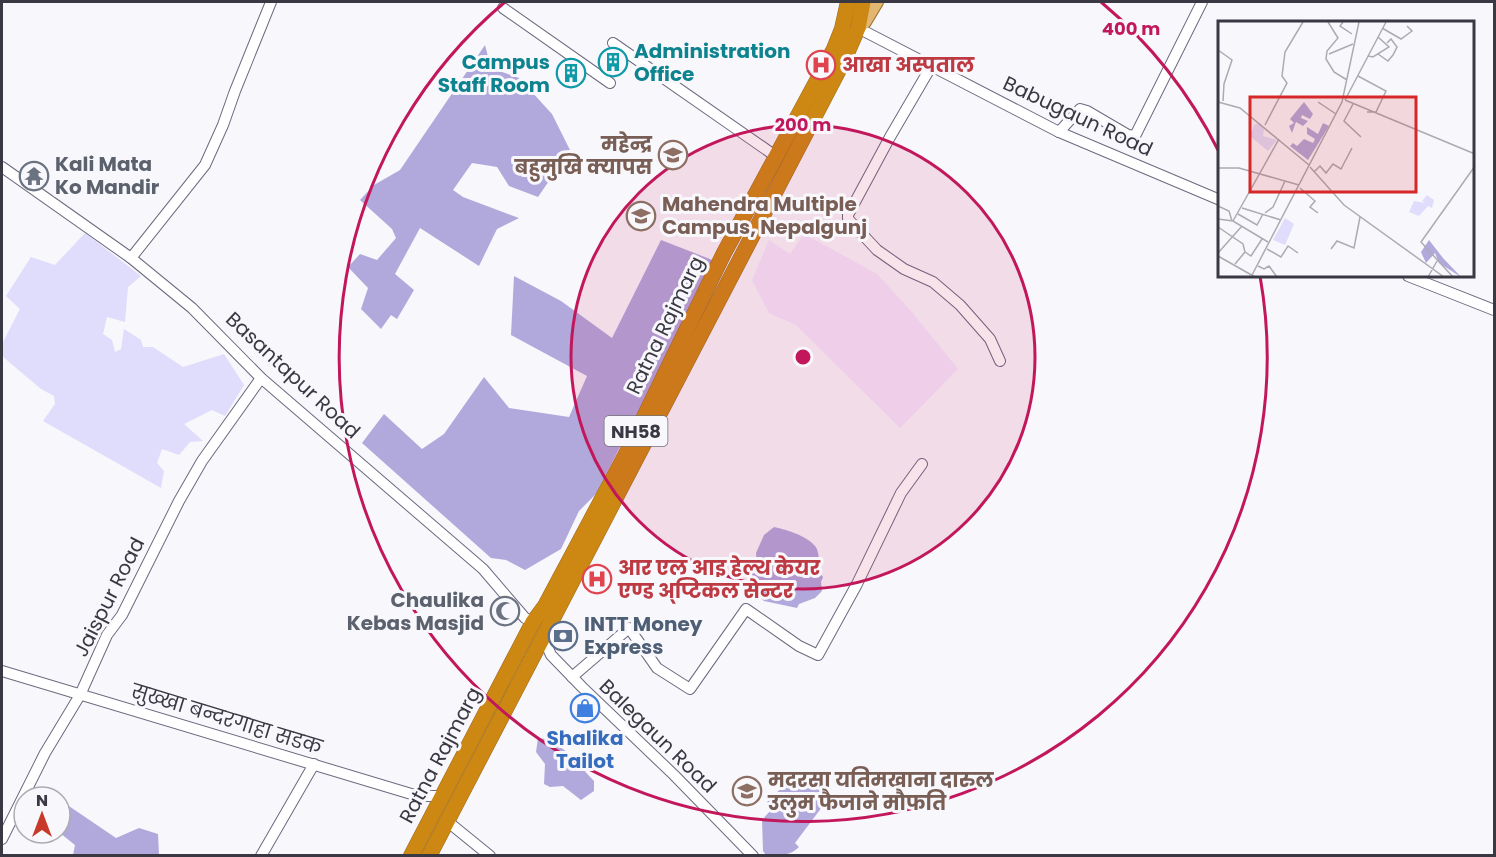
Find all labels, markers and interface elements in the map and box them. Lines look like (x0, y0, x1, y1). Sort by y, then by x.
text: 400 m (1102, 16, 1160, 41)
inset map (1218, 21, 1475, 278)
place label: Administration Office (634, 37, 790, 88)
building icon: Administration Office (597, 46, 629, 78)
place label: Campus Staff Room (438, 48, 550, 99)
hospital icon: आखा अस्पताल (805, 49, 837, 81)
place label: आखा अस्पताल (842, 51, 975, 79)
building icon: Campus Staff Room (555, 57, 587, 89)
street label: Babugaun Road (999, 69, 1157, 163)
text: 200 m (775, 112, 831, 137)
place label: महेन्द्र बहुमुखि क्यापस (514, 130, 653, 182)
school or university icon: महेन्द्र बहुमुखि क्यापस (657, 139, 689, 171)
place label: Kali Mata Ko Mandir (55, 150, 160, 201)
temple icon: Kali Mata Ko Mandir (18, 160, 50, 192)
place label: Mahendra Multiple Campus, Nepalgunj (662, 190, 867, 241)
school or university icon: Mahendra Multiple Campus, Nepalgunj (625, 200, 657, 232)
street label: Ratna Rajmarg (619, 251, 711, 399)
street label: Basantapur Road (220, 305, 366, 445)
centre of rings (793, 347, 813, 367)
road number: NH58 (604, 416, 668, 446)
street label: Jaispur Road (67, 532, 151, 662)
place label: आर एल आइ हेल्थ केयर एण्ड अ्प्टिकल सेन्टर (617, 554, 820, 605)
hospital icon: आर एल आइ हेल्थ केयर एण्ड अ्प्टिकल सेन्टर (581, 563, 613, 595)
place label: Chaulika Kebas Masjid (347, 586, 484, 637)
mosque icon: Chaulika Kebas Masjid (489, 595, 521, 627)
place label: INTT Money Express (584, 610, 703, 661)
bank icon: INTT Money Express (547, 620, 579, 652)
street label: Balegaun Road (593, 673, 723, 799)
street label: सुख्खा बन्दरगाहा सडक (127, 676, 327, 762)
street label: Ratna Rajmarg (392, 682, 488, 828)
shop icon: Shalika Tailot (569, 692, 601, 724)
place label: Shalika Tailot (546, 724, 624, 775)
place label: मदरसा यतिमखाना दारुल उलुम फैजाने माैफति (767, 766, 994, 818)
school or university icon: मदरसा यतिमखाना दारुल उलुम फैजाने माैफति (731, 775, 763, 807)
north arrow (12, 785, 72, 845)
text: N (36, 789, 48, 812)

